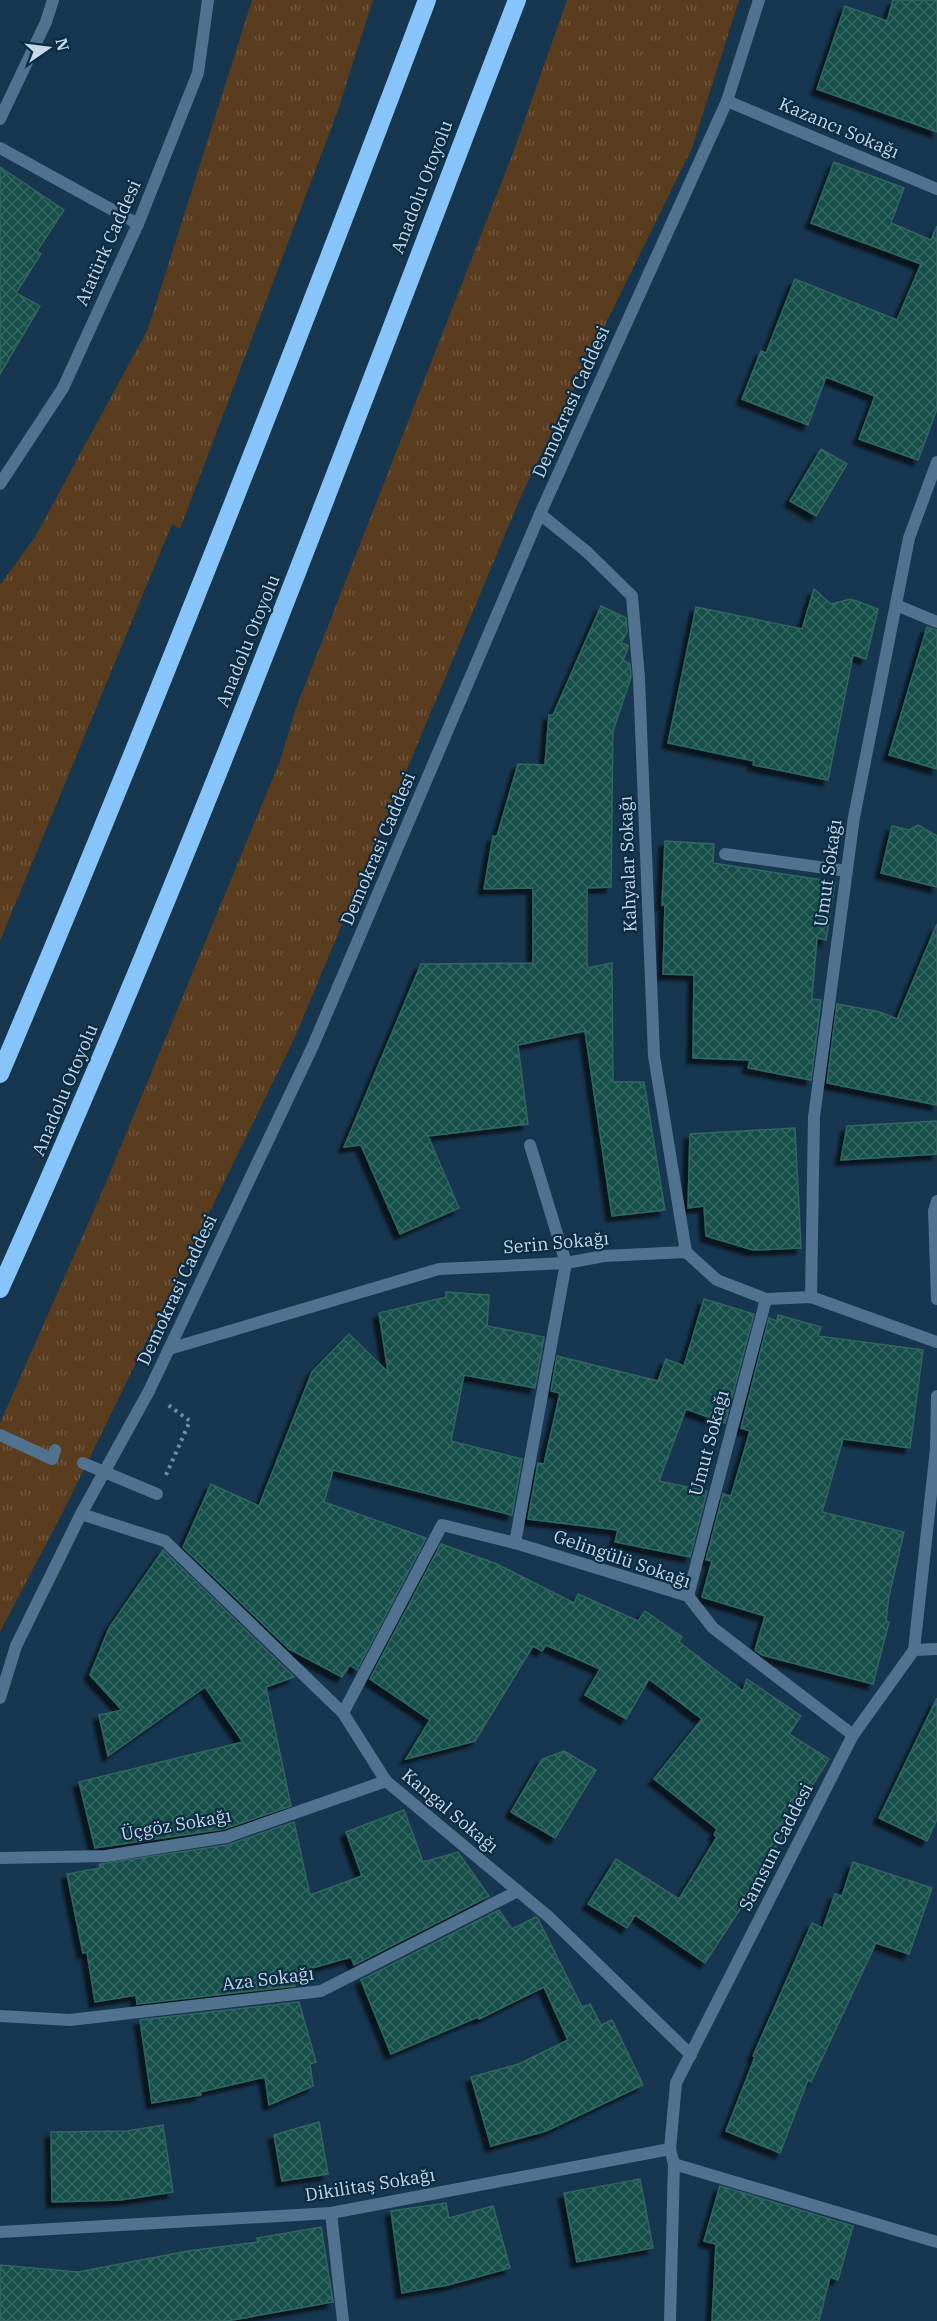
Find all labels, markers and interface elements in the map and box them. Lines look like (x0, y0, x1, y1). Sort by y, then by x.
north arrow (18, 18, 78, 78)
text: N (51, 36, 74, 53)
street label: Kazancı Sokağı (776, 92, 903, 163)
street label: Anadolu Otoyolu (386, 117, 458, 257)
street label: Atatürk Caddesi (69, 176, 146, 309)
street label: Demokrasi Caddesi (527, 322, 615, 481)
street label: Anadolu Otoyolu (210, 571, 285, 710)
street label: Demokrasi Caddesi (335, 769, 420, 929)
street label: Kahyalar Sokağı (614, 795, 641, 933)
street label: Umut Sokağı (809, 817, 846, 928)
street label: Anadolu Otoyolu (26, 1020, 103, 1159)
street label: Demokrasi Caddesi (131, 1210, 222, 1369)
street label: Serin Sokağı (502, 1226, 610, 1259)
street label: Umut Sokağı (683, 1387, 734, 1498)
street label: Gelingülü Sokağı (551, 1524, 694, 1593)
street label: Kangal Sokağı (397, 1763, 504, 1858)
street label: Samsun Caddesi (733, 1779, 818, 1915)
street label: Üçgöz Sokağı (119, 1803, 233, 1846)
street label: Aza Sokağı (221, 1961, 315, 1996)
street label: Dikilitaş Sokağı (303, 2163, 437, 2206)

